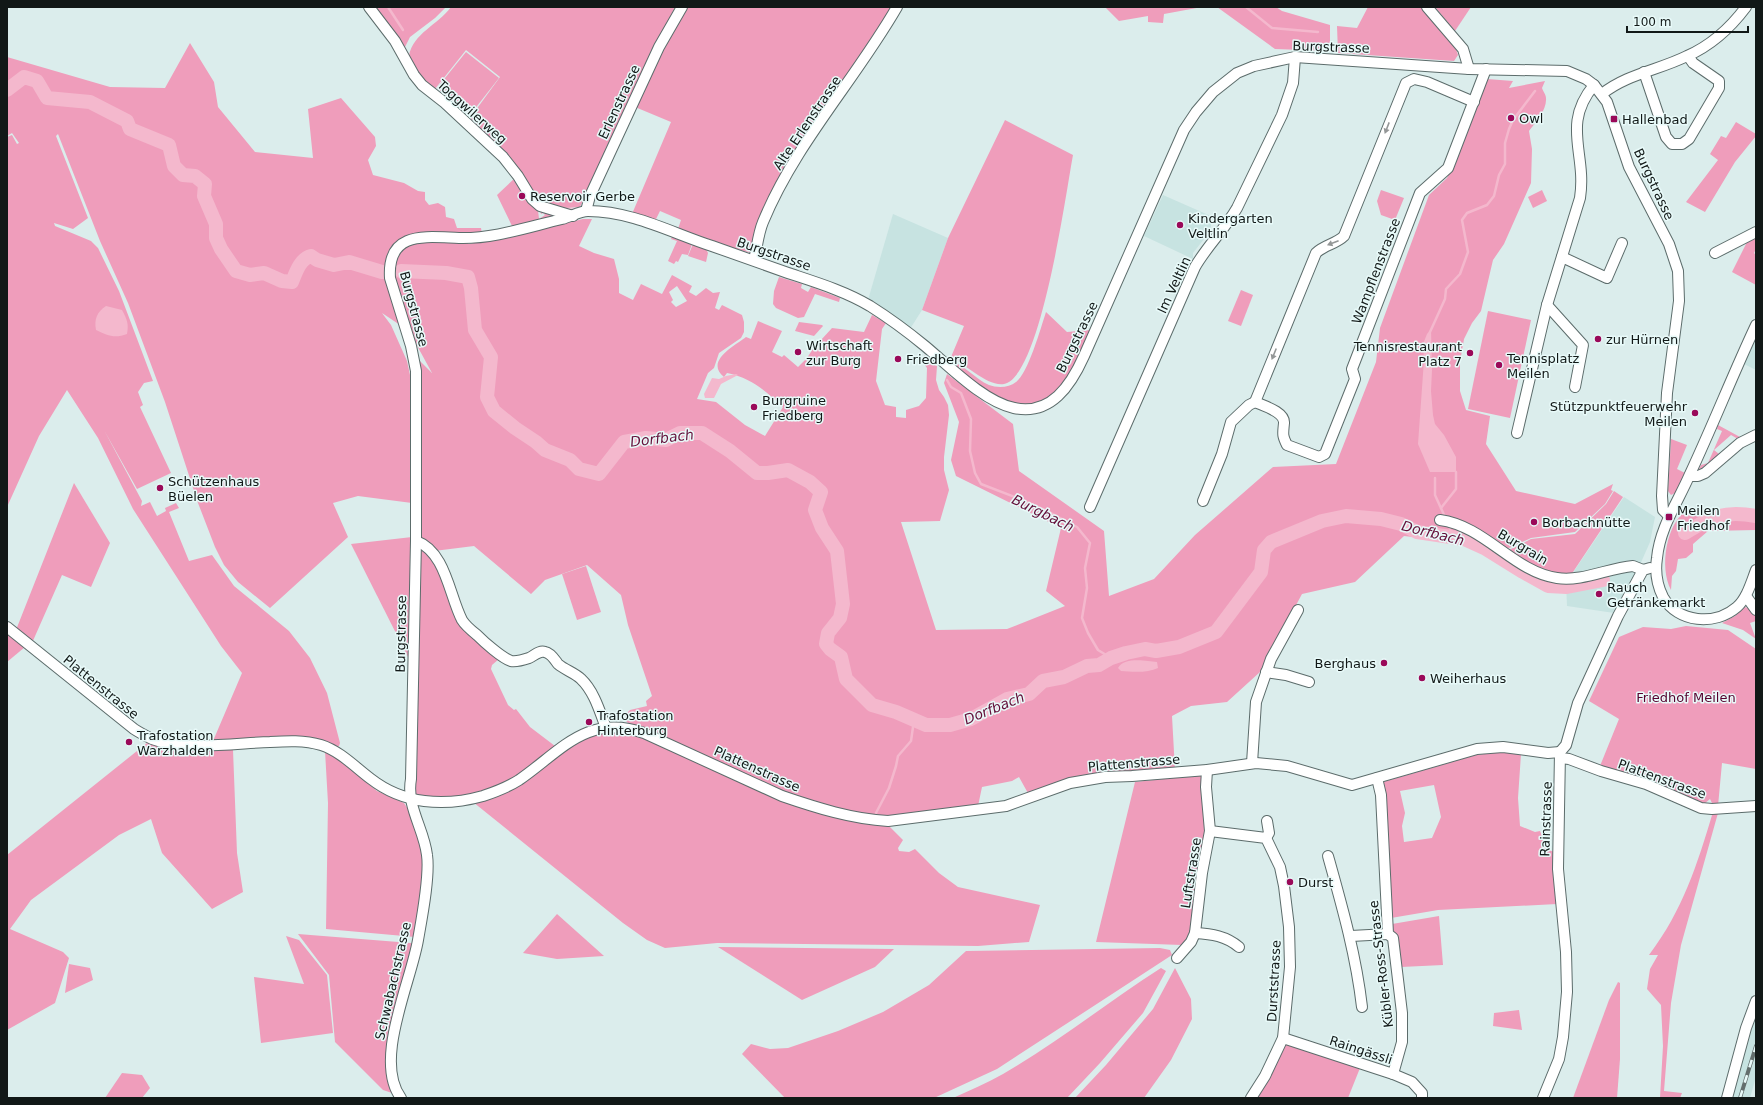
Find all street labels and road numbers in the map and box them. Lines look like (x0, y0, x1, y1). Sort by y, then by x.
street label: Burgstrasse (1292, 38, 1370, 56)
street label: Erlenstrasse (595, 63, 643, 141)
street label: Alte Erlenstrasse (770, 73, 844, 173)
street label: Toggwilerweg (433, 76, 510, 147)
street label: Burgstrasse (1631, 146, 1677, 222)
street label: Wampflenstrasse (1349, 216, 1403, 326)
street label: Burgstrasse (735, 234, 813, 274)
street label: Im Veltlin (1154, 254, 1194, 316)
street label: Burgstrasse (397, 270, 431, 348)
street label: Burgstrasse (1053, 299, 1101, 375)
street label: Burgrain (1495, 526, 1551, 568)
street label: Burgstrasse (393, 595, 409, 673)
street label: Plattenstrasse (60, 652, 142, 722)
street label: Plattenstrasse (712, 743, 802, 795)
street label: Plattenstrasse (1087, 751, 1181, 775)
street label: Plattenstrasse (1616, 756, 1708, 802)
street label: Rainstrasse (1537, 781, 1555, 857)
street label: Luftstrasse (1178, 837, 1204, 909)
street label: Kübler-Ross-Strasse (1366, 900, 1396, 1028)
street label: Schwabachstrasse (372, 921, 414, 1041)
street label: Durststrasse (1264, 940, 1284, 1022)
street label: Raingässli (1328, 1033, 1394, 1067)

